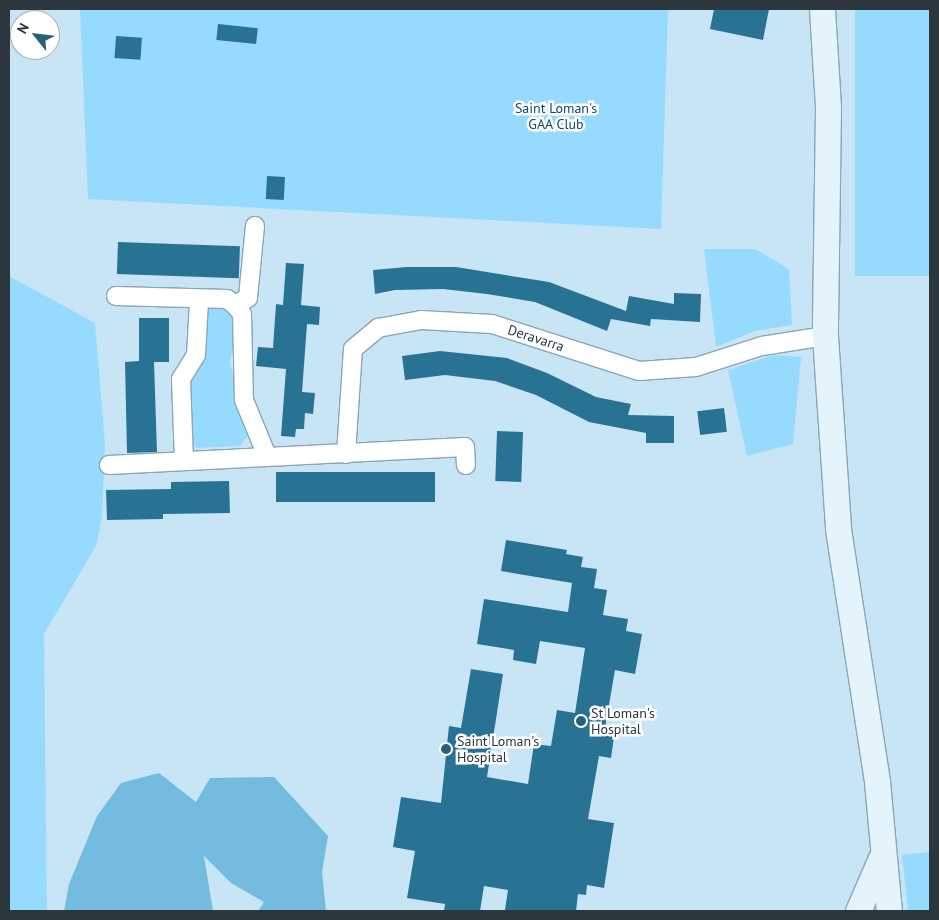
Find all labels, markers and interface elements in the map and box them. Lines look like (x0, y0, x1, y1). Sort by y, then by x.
north arrow (10, 10, 60, 60)
text: N (13, 20, 33, 37)
park label: Saint Loman's GAA Club (515, 100, 597, 132)
street label: Deravarra (506, 321, 566, 355)
place label: St Loman's Hospital (591, 705, 655, 738)
marker: St Loman's Hospital (575, 715, 587, 727)
place label: Saint Loman's Hospital (457, 733, 539, 766)
marker: Saint Loman's Hospital (439, 742, 453, 756)

